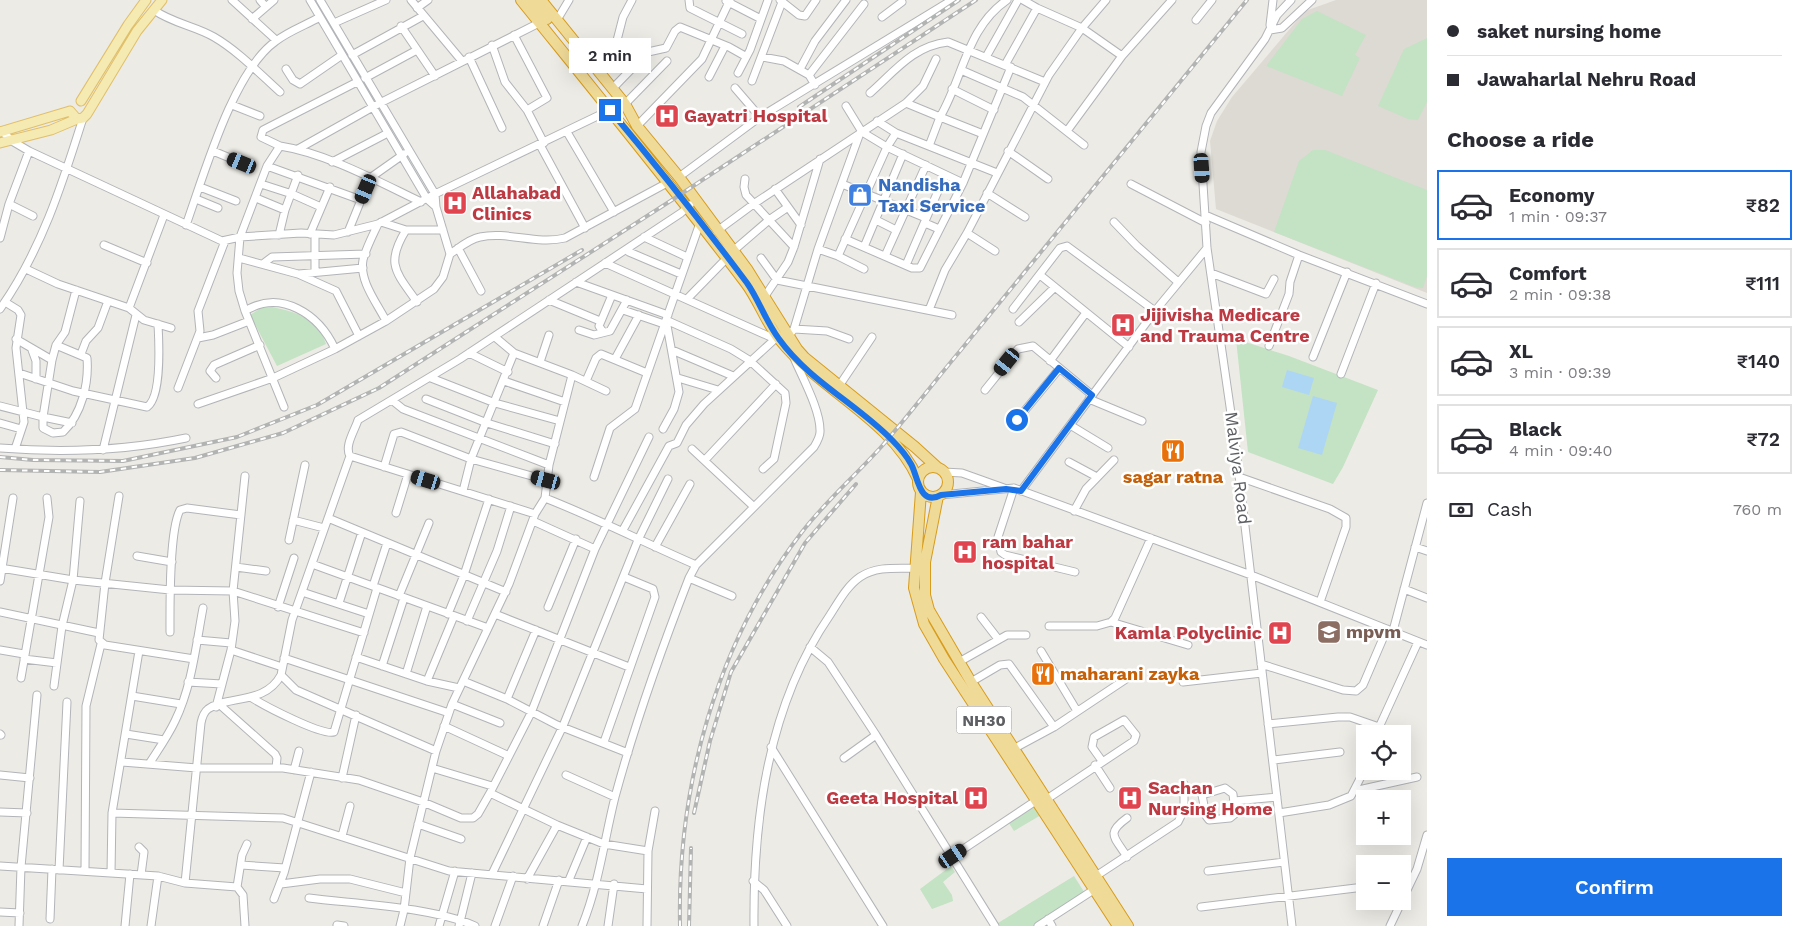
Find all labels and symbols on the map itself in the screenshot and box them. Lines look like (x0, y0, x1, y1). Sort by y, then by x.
callout: 2 min (569, 38, 651, 72)
route end (599, 99, 621, 121)
hospital icon: Gayatri Hospital (654, 103, 680, 129)
place label: Gayatri Hospital (684, 105, 827, 126)
car (225, 150, 258, 176)
car (1193, 153, 1210, 183)
car (353, 172, 378, 206)
place label: Nandisha Taxi Service (878, 174, 985, 216)
place label: Allahabad Clinics (472, 182, 561, 224)
shop icon: Nandisha Taxi Service (847, 182, 873, 208)
hospital icon: Allahabad Clinics (442, 190, 468, 216)
place label: Jijivisha Medicare and Trauma Centre (1140, 304, 1310, 346)
hospital icon: Jijivisha Medicare and Trauma Centre (1110, 312, 1136, 338)
car (991, 346, 1022, 378)
route start (1006, 409, 1028, 431)
street label: Malviya Road (1221, 410, 1256, 526)
restaurant icon: sagar ratna (1160, 438, 1186, 464)
place label: sagar ratna (1123, 466, 1224, 487)
car (409, 468, 442, 492)
car (529, 469, 562, 491)
place label: ram bahar hospital (982, 531, 1073, 573)
hospital icon: ram bahar hospital (952, 539, 978, 565)
school or university icon: mpvm (1316, 619, 1342, 645)
hospital icon: Kamla Polyclinic (1267, 620, 1293, 646)
place label: mpvm (1346, 621, 1401, 642)
place label: Kamla Polyclinic (1115, 622, 1262, 643)
restaurant icon: maharani zayka (1030, 661, 1056, 687)
place label: maharani zayka (1060, 663, 1200, 684)
road number: NH30 (956, 706, 1012, 734)
place label: Sachan Nursing Home (1148, 777, 1273, 819)
hospital icon: Geeta Hospital (963, 785, 989, 811)
hospital icon: Sachan Nursing Home (1117, 785, 1143, 811)
place label: Geeta Hospital (826, 787, 958, 808)
car (936, 841, 969, 871)

